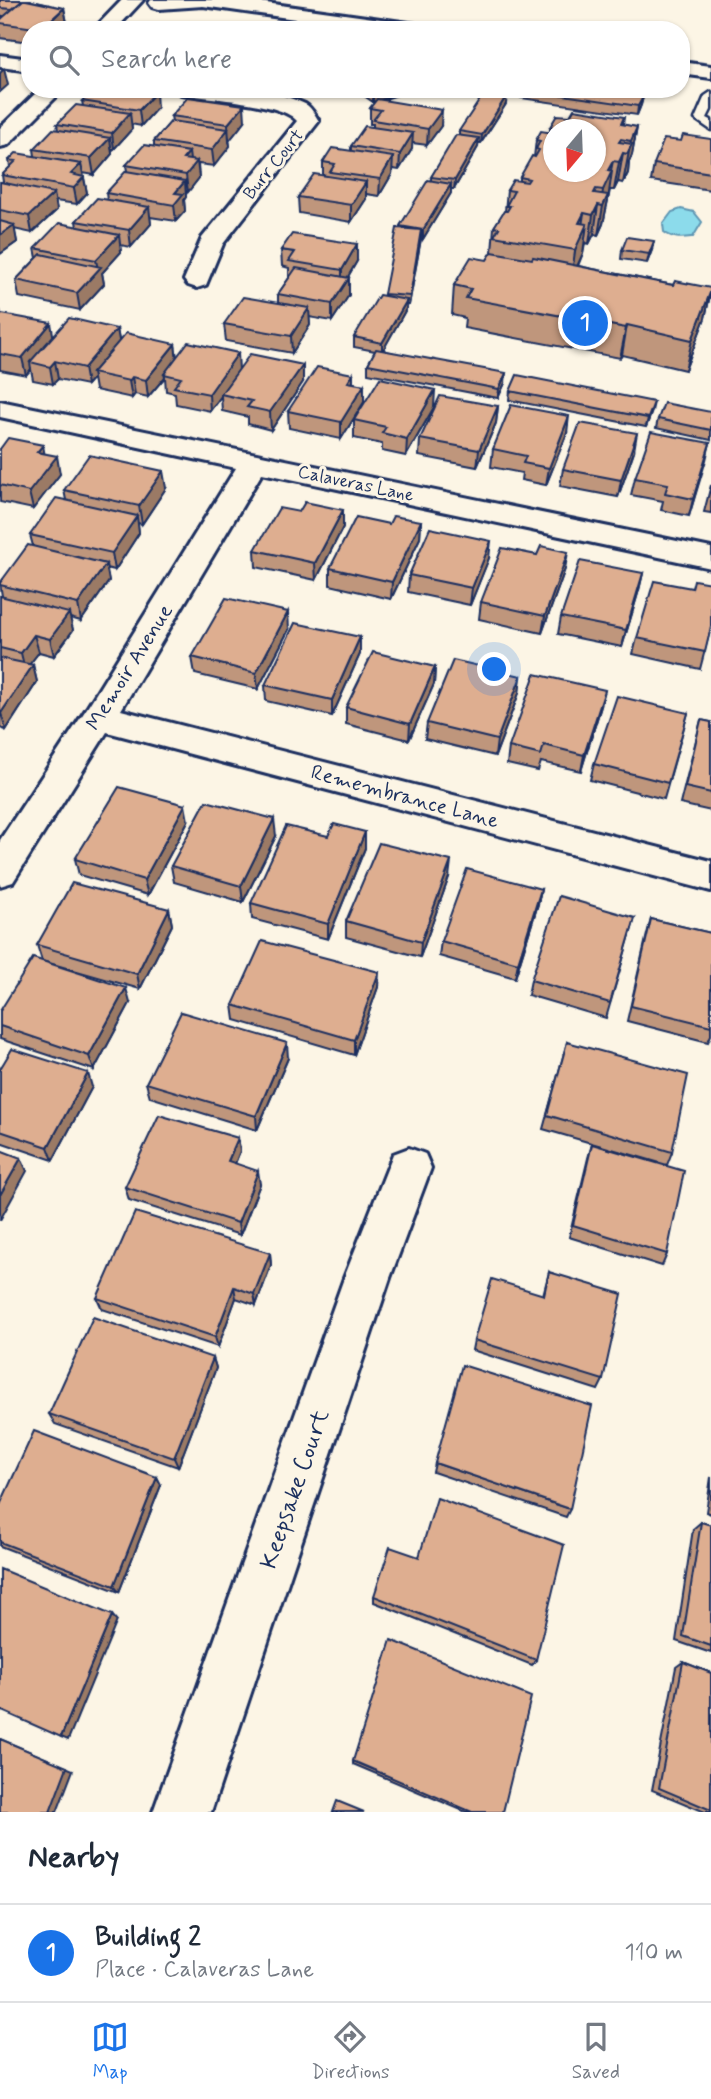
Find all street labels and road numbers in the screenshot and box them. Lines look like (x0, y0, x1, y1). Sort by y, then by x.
street label: Burr Court (238, 124, 310, 205)
street label: Calaveras Lane (296, 460, 416, 508)
street label: Memoir Avenue (80, 599, 180, 736)
street label: Remembrance Lane (308, 758, 502, 836)
street label: Keepsake Court (254, 1406, 337, 1573)

